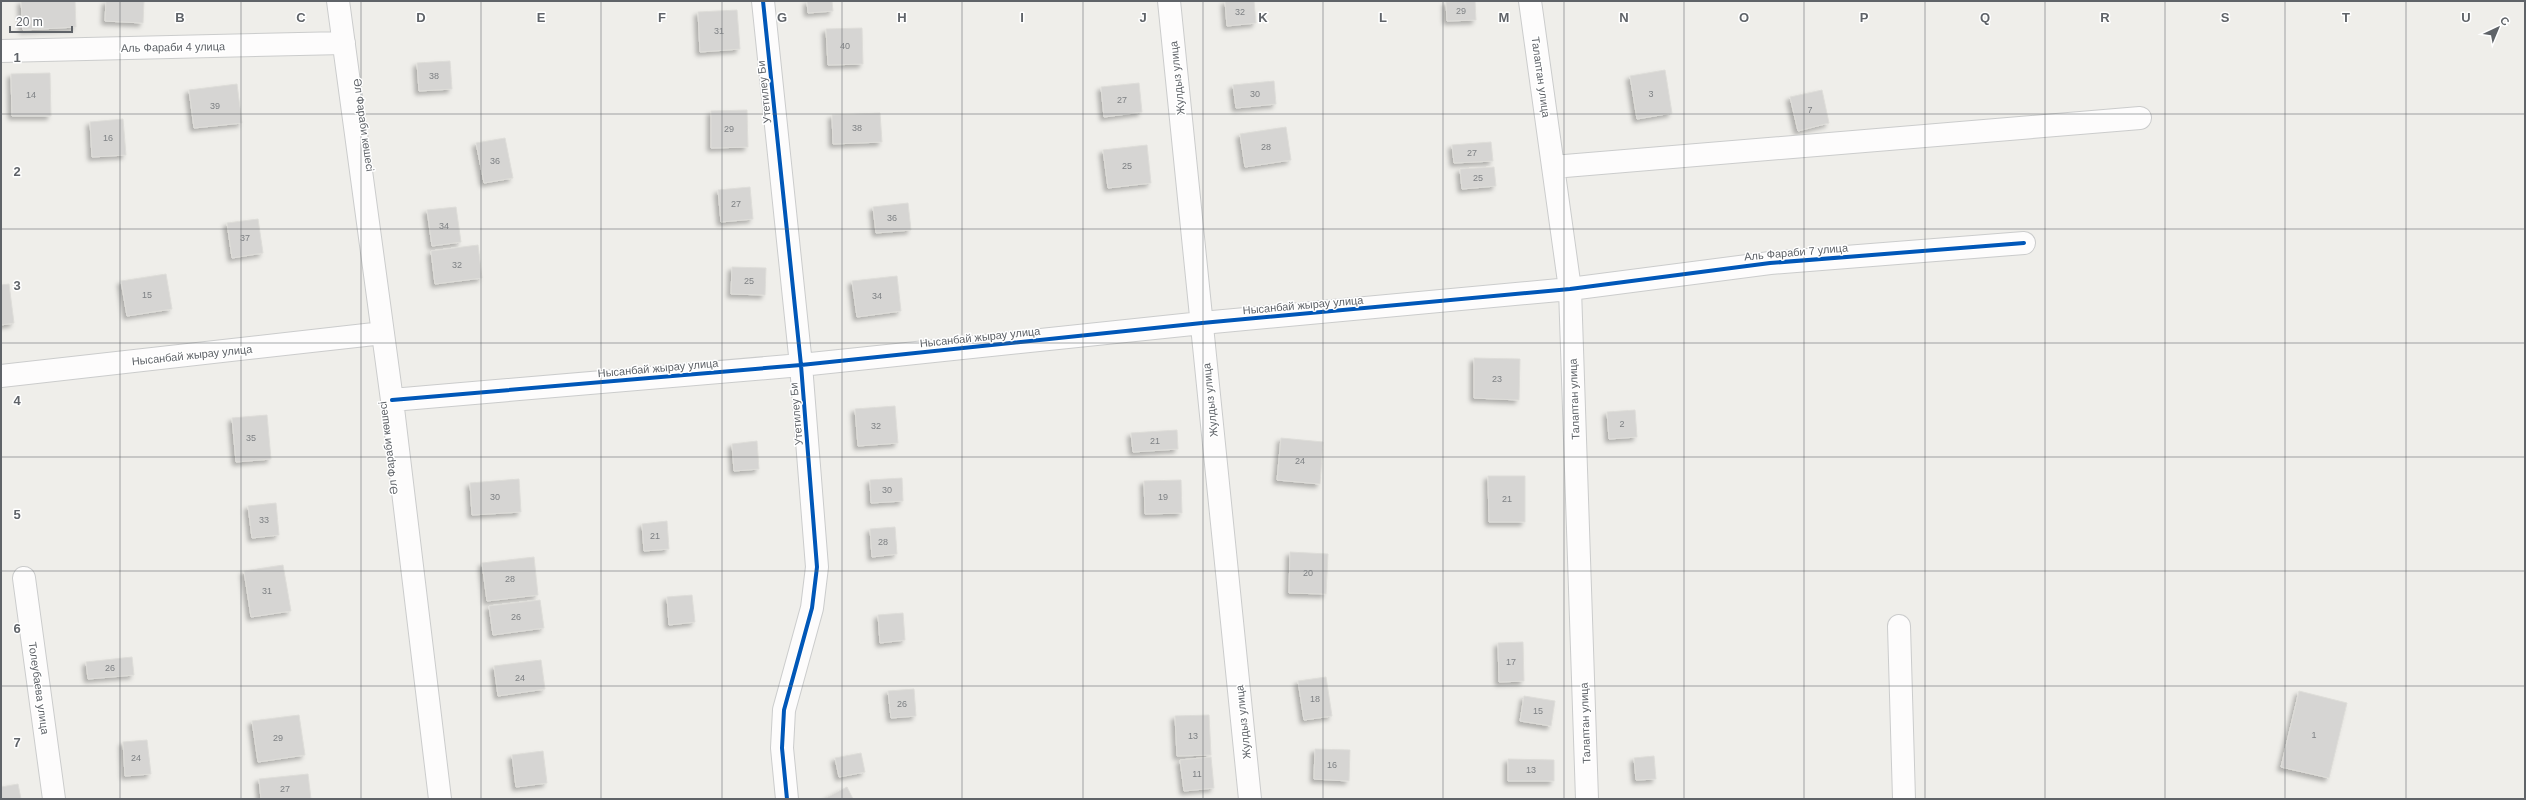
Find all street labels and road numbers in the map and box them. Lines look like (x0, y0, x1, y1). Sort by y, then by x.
street label: Талаптан улица (1529, 36, 1553, 119)
street label: Аль Фараби 4 улица (121, 40, 226, 54)
street label: Жулдыз улица (1167, 40, 1187, 116)
street label: Утетилеу Би (755, 60, 773, 124)
street label: Әл Фараби көшесі (352, 78, 376, 172)
street label: Аль Фараби 7 улица (1744, 241, 1849, 263)
street label: Нысанбай жырау улица (1242, 294, 1365, 316)
street label: Нысанбай жырау улица (919, 325, 1042, 349)
street label: Нысанбай жырау улица (131, 343, 254, 367)
street label: Нысанбай жырау улица (597, 357, 720, 379)
street label: Талаптан улица (1567, 357, 1581, 440)
street label: Жулдыз улица (1200, 362, 1220, 438)
street label: Утетилеу Би (787, 382, 805, 446)
street label: Әл Фараби көшесі (376, 401, 400, 495)
street label: Толеубаева улица (27, 641, 52, 736)
street label: Талаптан улица (1578, 681, 1592, 764)
street label: Жулдыз улица (1233, 684, 1253, 760)

